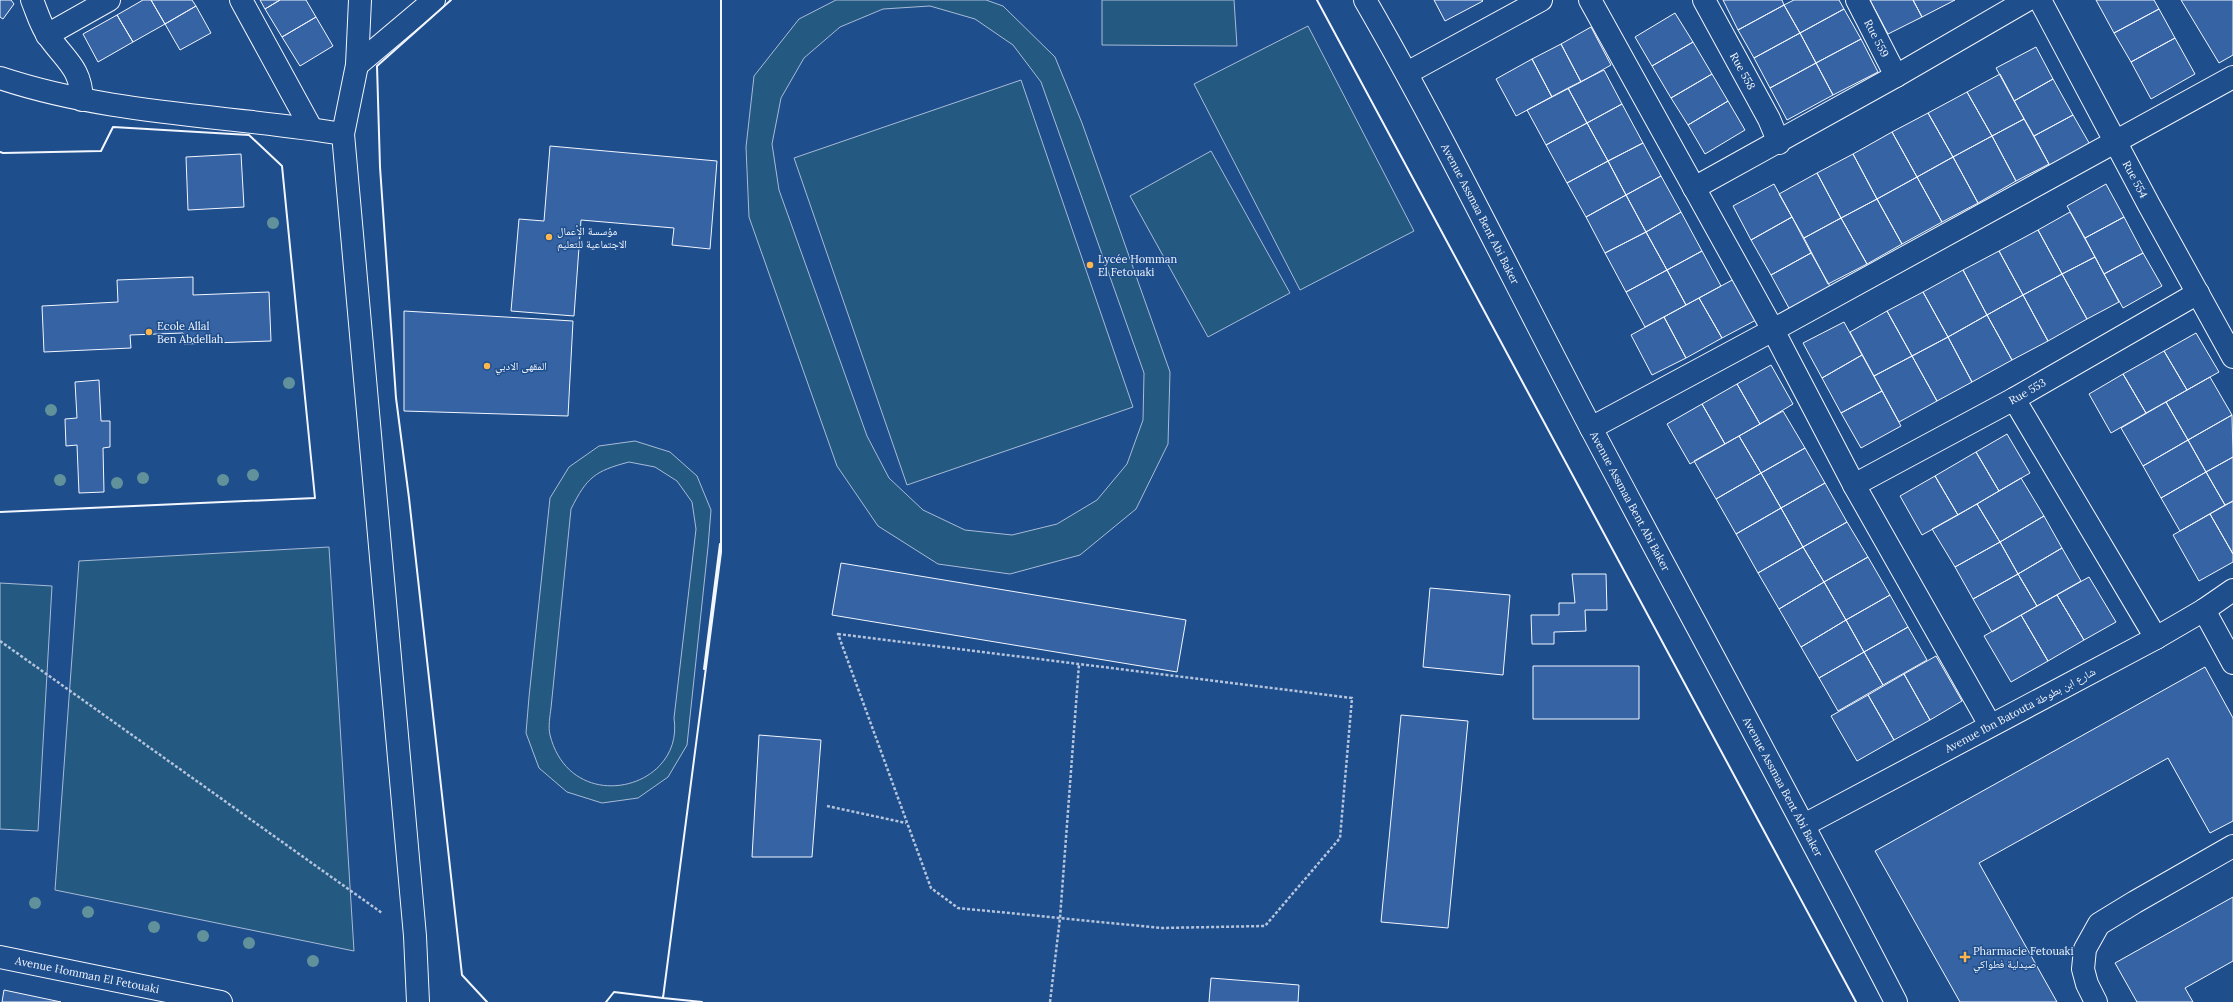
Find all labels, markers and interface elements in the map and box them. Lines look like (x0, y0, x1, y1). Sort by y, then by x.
street label: Rue 559 (1861, 17, 1892, 60)
street label: Rue 558 (1727, 50, 1759, 92)
street label: Avenue Assmaa Bent Abi Baker (1438, 140, 1523, 287)
street label: Rue 554 (2120, 158, 2151, 200)
place label: مؤسسة الأعمال الاجتماعية للتعليم (557, 224, 627, 252)
marker: مؤسسة الأعمال الاجتماعية للتعليم (544, 232, 554, 242)
place label: Lycée Homman El Fetouaki (1098, 252, 1177, 279)
marker: Lycée Homman El Fetouaki (1085, 260, 1095, 270)
place label: Ecole Allal Ben Abdellah (157, 319, 224, 346)
marker: Ecole Allal Ben Abdellah (144, 327, 154, 337)
place label: المقهى الادبي (495, 359, 547, 375)
marker: المقهى الادبي (482, 361, 492, 371)
street label: Rue 553 (2006, 375, 2048, 407)
street label: Avenue Assmaa Bent Abi Baker (1587, 428, 1673, 574)
street label: Avenue Ibn Batouta شارع ابن بطوطة (1941, 664, 2098, 756)
street label: Avenue Assmaa Bent Abi Baker (1739, 714, 1826, 859)
place label: Pharmacie Fetouaki صيدلية فطواكي (1973, 944, 2074, 973)
marker: Pharmacie Fetouaki صيدلية فطواكي (1960, 952, 1970, 962)
street label: Avenue Homman El Fetouaki (13, 953, 160, 996)

